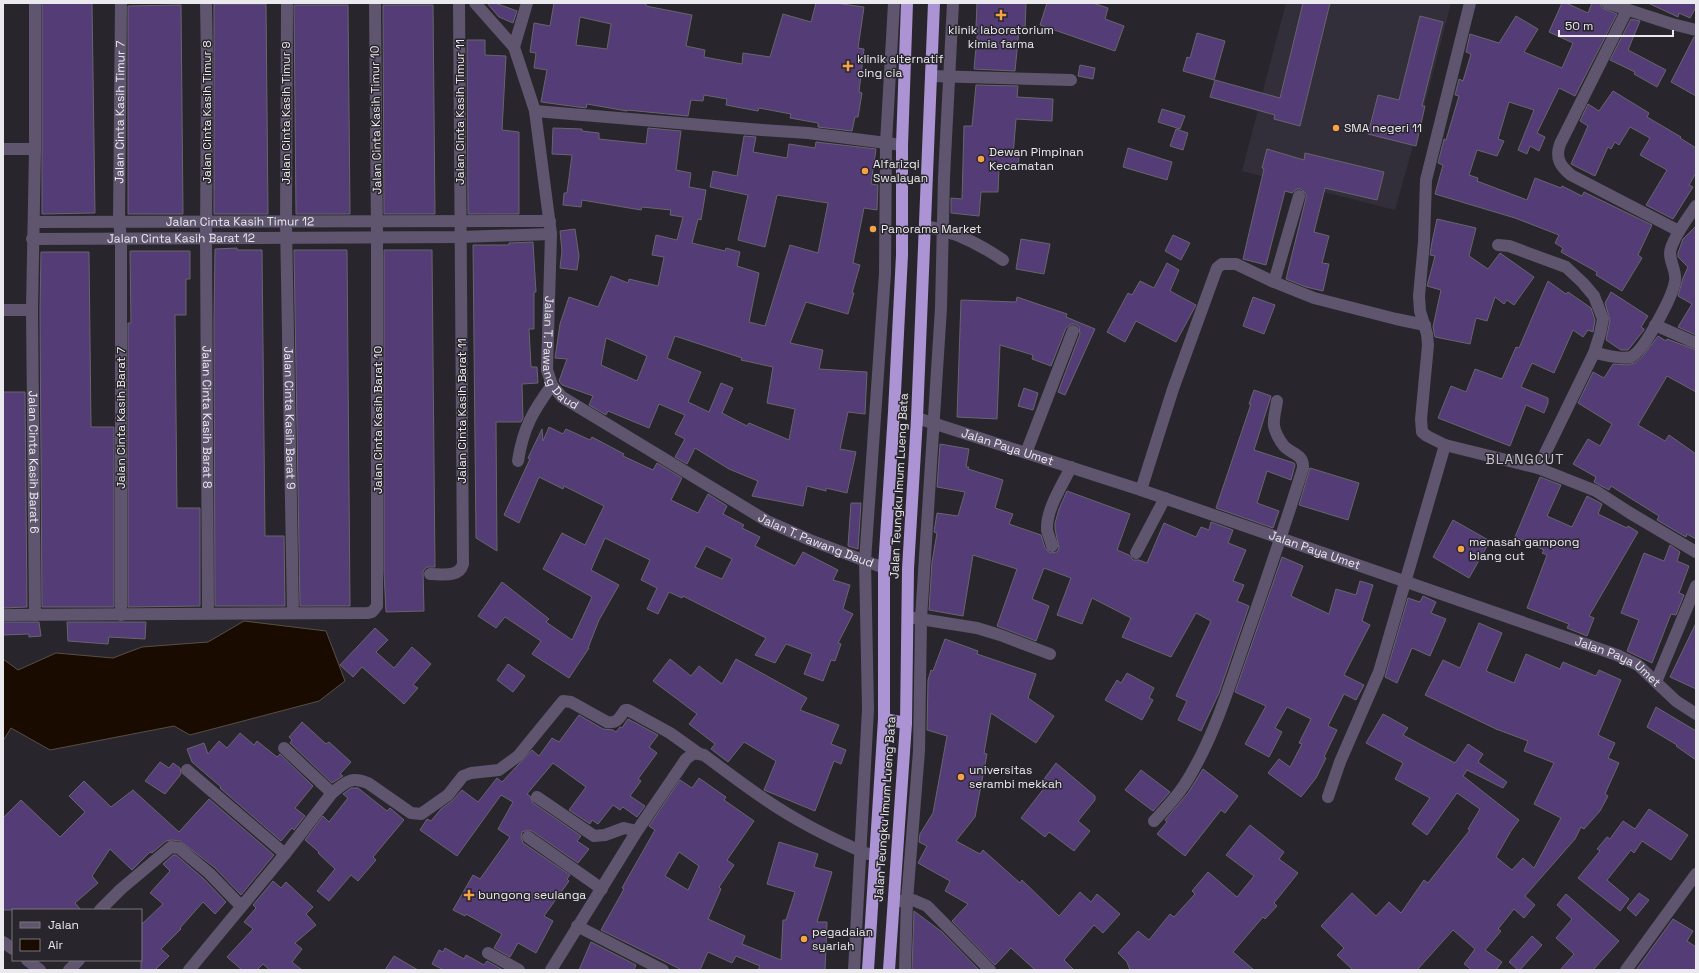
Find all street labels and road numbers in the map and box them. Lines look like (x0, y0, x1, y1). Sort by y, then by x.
street label: Jalan Cinta Kasih Timur 11 (452, 39, 468, 185)
street label: Jalan Cinta Kasih Timur 7 (111, 40, 129, 184)
street label: Jalan Cinta Kasih Timur 8 (199, 40, 215, 184)
street label: Jalan Cinta Kasih Timur 9 (278, 41, 294, 185)
street label: Jalan Cinta Kasih Timur 10 (367, 46, 385, 194)
street label: Jalan Cinta Kasih Timur 12 (166, 213, 314, 230)
street label: Jalan Cinta Kasih Barat 12 (107, 230, 255, 247)
street label: Jalan T. Pawang Daud (539, 296, 582, 413)
street label: Jalan Cinta Kasih Barat 11 (454, 338, 470, 484)
street label: Jalan Cinta Kasih Barat 8 (199, 345, 215, 489)
street label: Jalan Cinta Kasih Barat 9 (280, 346, 299, 490)
street label: Jalan Cinta Kasih Barat 10 (370, 346, 386, 494)
street label: Jalan Cinta Kasih Barat 7 (113, 347, 129, 489)
street label: Jalan Cinta Kasih Barat 6 (25, 390, 42, 534)
street label: Jalan Teungku Imum Lueng Bata (886, 393, 912, 579)
street label: Jalan Paya Umet (959, 425, 1056, 469)
street label: Jalan T. Pawang Daud (755, 509, 876, 571)
street label: Jalan Paya Umet (1267, 527, 1363, 573)
street label: Jalan Paya Umet (1573, 633, 1664, 691)
street label: Jalan Teungku Imum Lueng Bata (871, 716, 899, 902)

